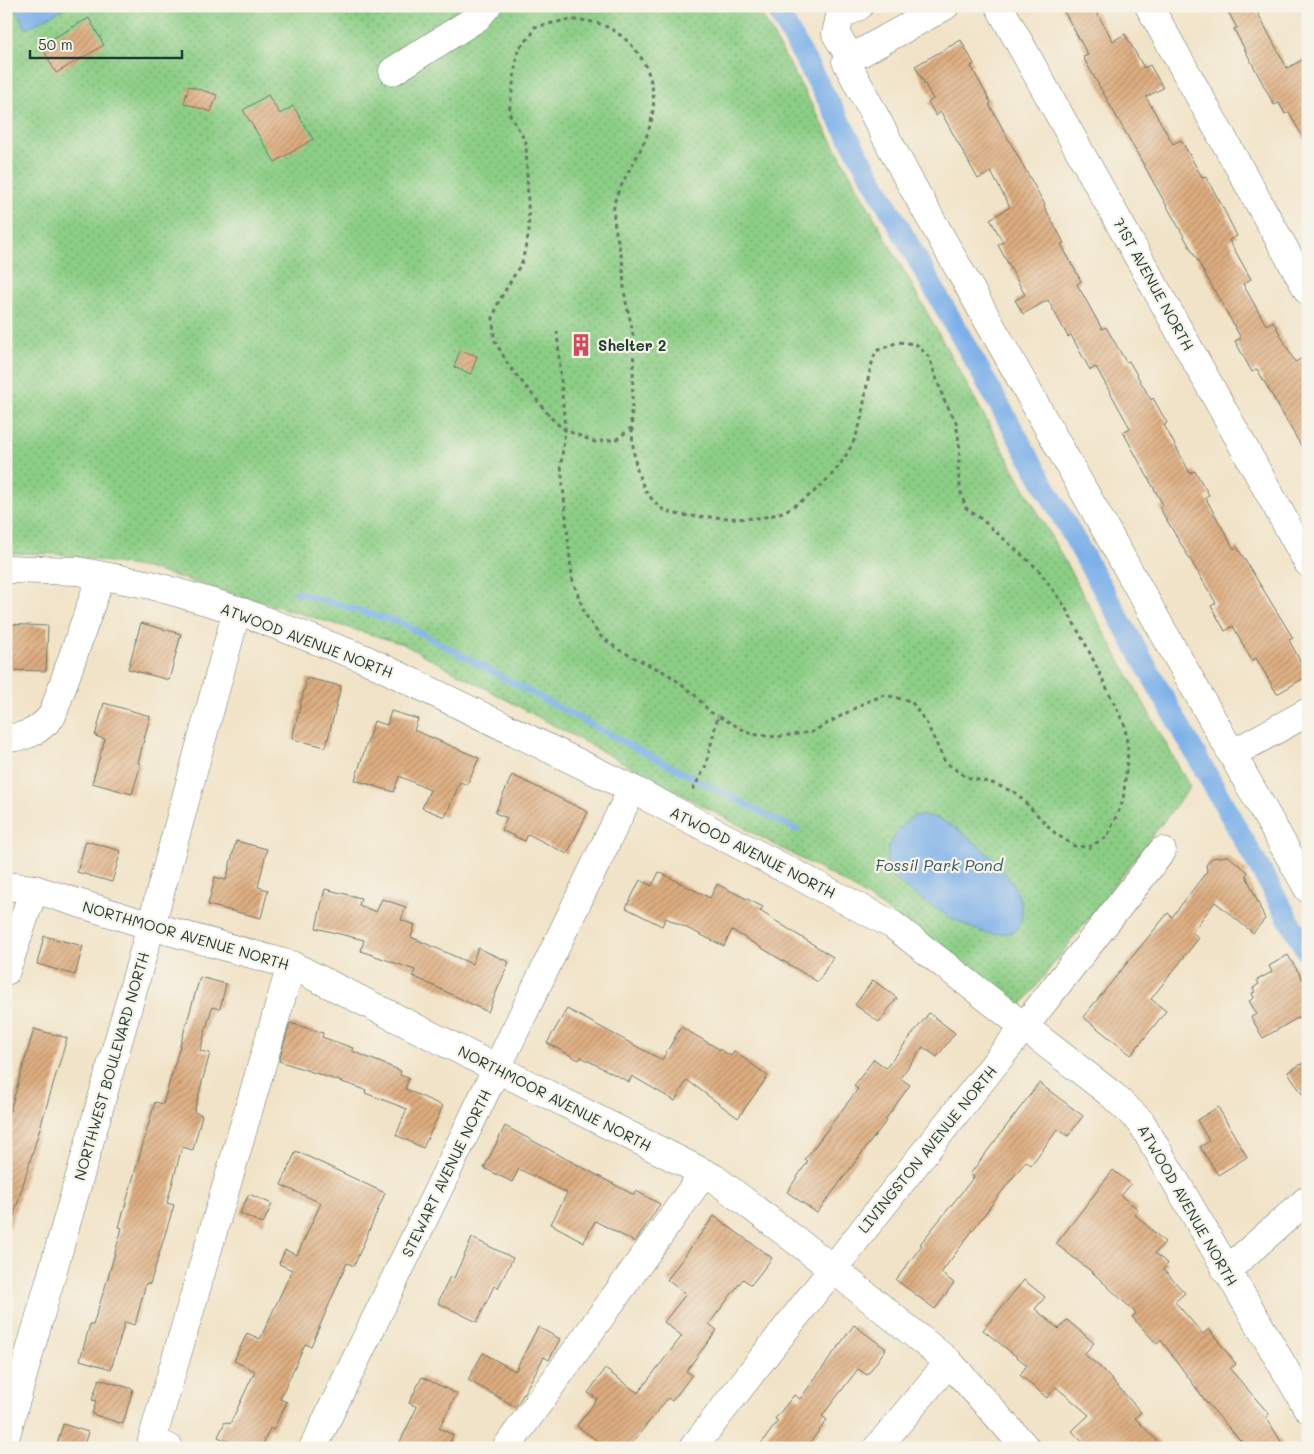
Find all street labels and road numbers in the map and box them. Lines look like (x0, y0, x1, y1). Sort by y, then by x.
street label: 71ST AVENUE NORTH (1109, 214, 1199, 354)
street label: ATWOOD AVENUE NORTH (218, 598, 396, 682)
street label: ATWOOD AVENUE NORTH (667, 801, 839, 903)
street label: NORTHMOOR AVENUE NORTH (80, 896, 292, 974)
street label: NORTHWEST BOULEVARD NORTH (69, 949, 153, 1183)
street label: NORTHMOOR AVENUE NORTH (455, 1040, 655, 1156)
street label: LIVINGSTON AVENUE NORTH (853, 1061, 1001, 1237)
street label: STEWART AVENUE NORTH (397, 1086, 495, 1260)
street label: ATWOOD AVENUE NORTH (1134, 1121, 1242, 1289)

